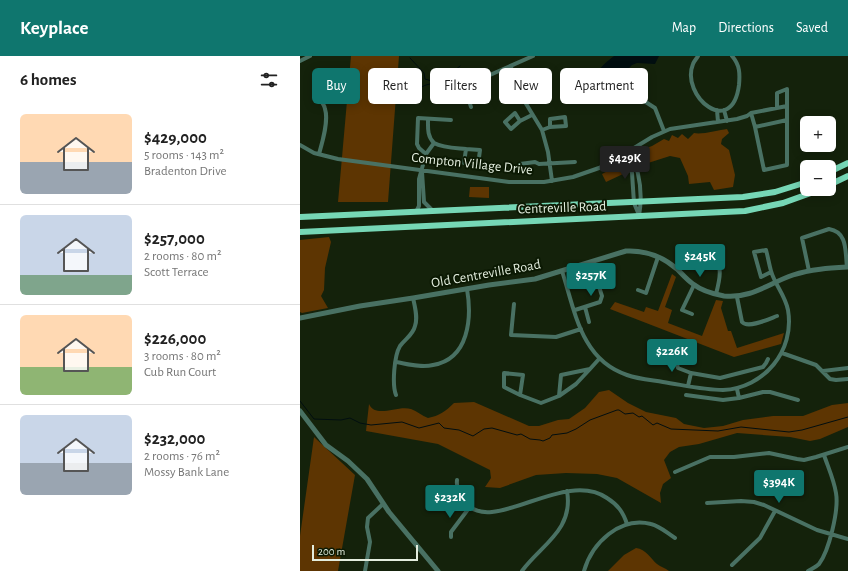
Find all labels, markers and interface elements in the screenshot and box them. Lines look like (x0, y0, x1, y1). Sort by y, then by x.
text: Keyplace (20, 19, 88, 38)
text: Map (672, 21, 696, 35)
text: Directions (718, 21, 774, 35)
text: Saved (796, 21, 828, 35)
chip: Buy (312, 68, 360, 104)
chip: Rent (368, 68, 422, 104)
chip: Filters (430, 68, 491, 104)
chip: New (499, 68, 552, 104)
chip: Apartment (560, 68, 648, 104)
icon: filters (258, 69, 280, 91)
text: 6 homes (20, 71, 76, 88)
map controls (800, 116, 836, 196)
button: + (800, 116, 836, 152)
text: $429,000 (144, 129, 207, 146)
icon: home (52, 130, 100, 178)
pin: $429K (597, 146, 653, 180)
text: 5 rooms · 143 m² (144, 149, 224, 162)
street label: Compton Village Drive (411, 151, 533, 177)
text: $429K (609, 152, 641, 165)
button: − (800, 160, 836, 196)
text: Bradenton Drive (144, 165, 226, 178)
street label: Centreville Road (517, 199, 607, 217)
text: $257,000 (144, 230, 205, 247)
icon: home (52, 231, 100, 279)
pin: $245K (672, 244, 728, 278)
text: 2 rooms · 80 m² (144, 250, 221, 263)
text: $245K (684, 250, 716, 263)
street label: Old Centreville Road (430, 257, 542, 291)
pin: $257K (563, 263, 619, 297)
text: Scott Terrace (144, 266, 208, 279)
text: $257K (576, 269, 606, 282)
text: $226,000 (144, 330, 206, 347)
icon: home (52, 331, 100, 379)
pin: $226K (644, 339, 700, 373)
text: $226K (656, 345, 688, 358)
text: 3 rooms · 80 m² (144, 350, 221, 363)
text: Cub Run Court (144, 366, 216, 379)
text: $232,000 (144, 430, 205, 447)
icon: home (52, 431, 100, 479)
text: 2 rooms · 76 m² (144, 450, 220, 463)
text: Mossy Bank Lane (144, 466, 229, 479)
pin: $394K (751, 470, 807, 504)
text: $394K (763, 476, 795, 489)
pin: $232K (422, 485, 478, 519)
text: $232K (434, 491, 466, 504)
scale bar (312, 543, 418, 562)
text: 200 m (318, 546, 345, 557)

